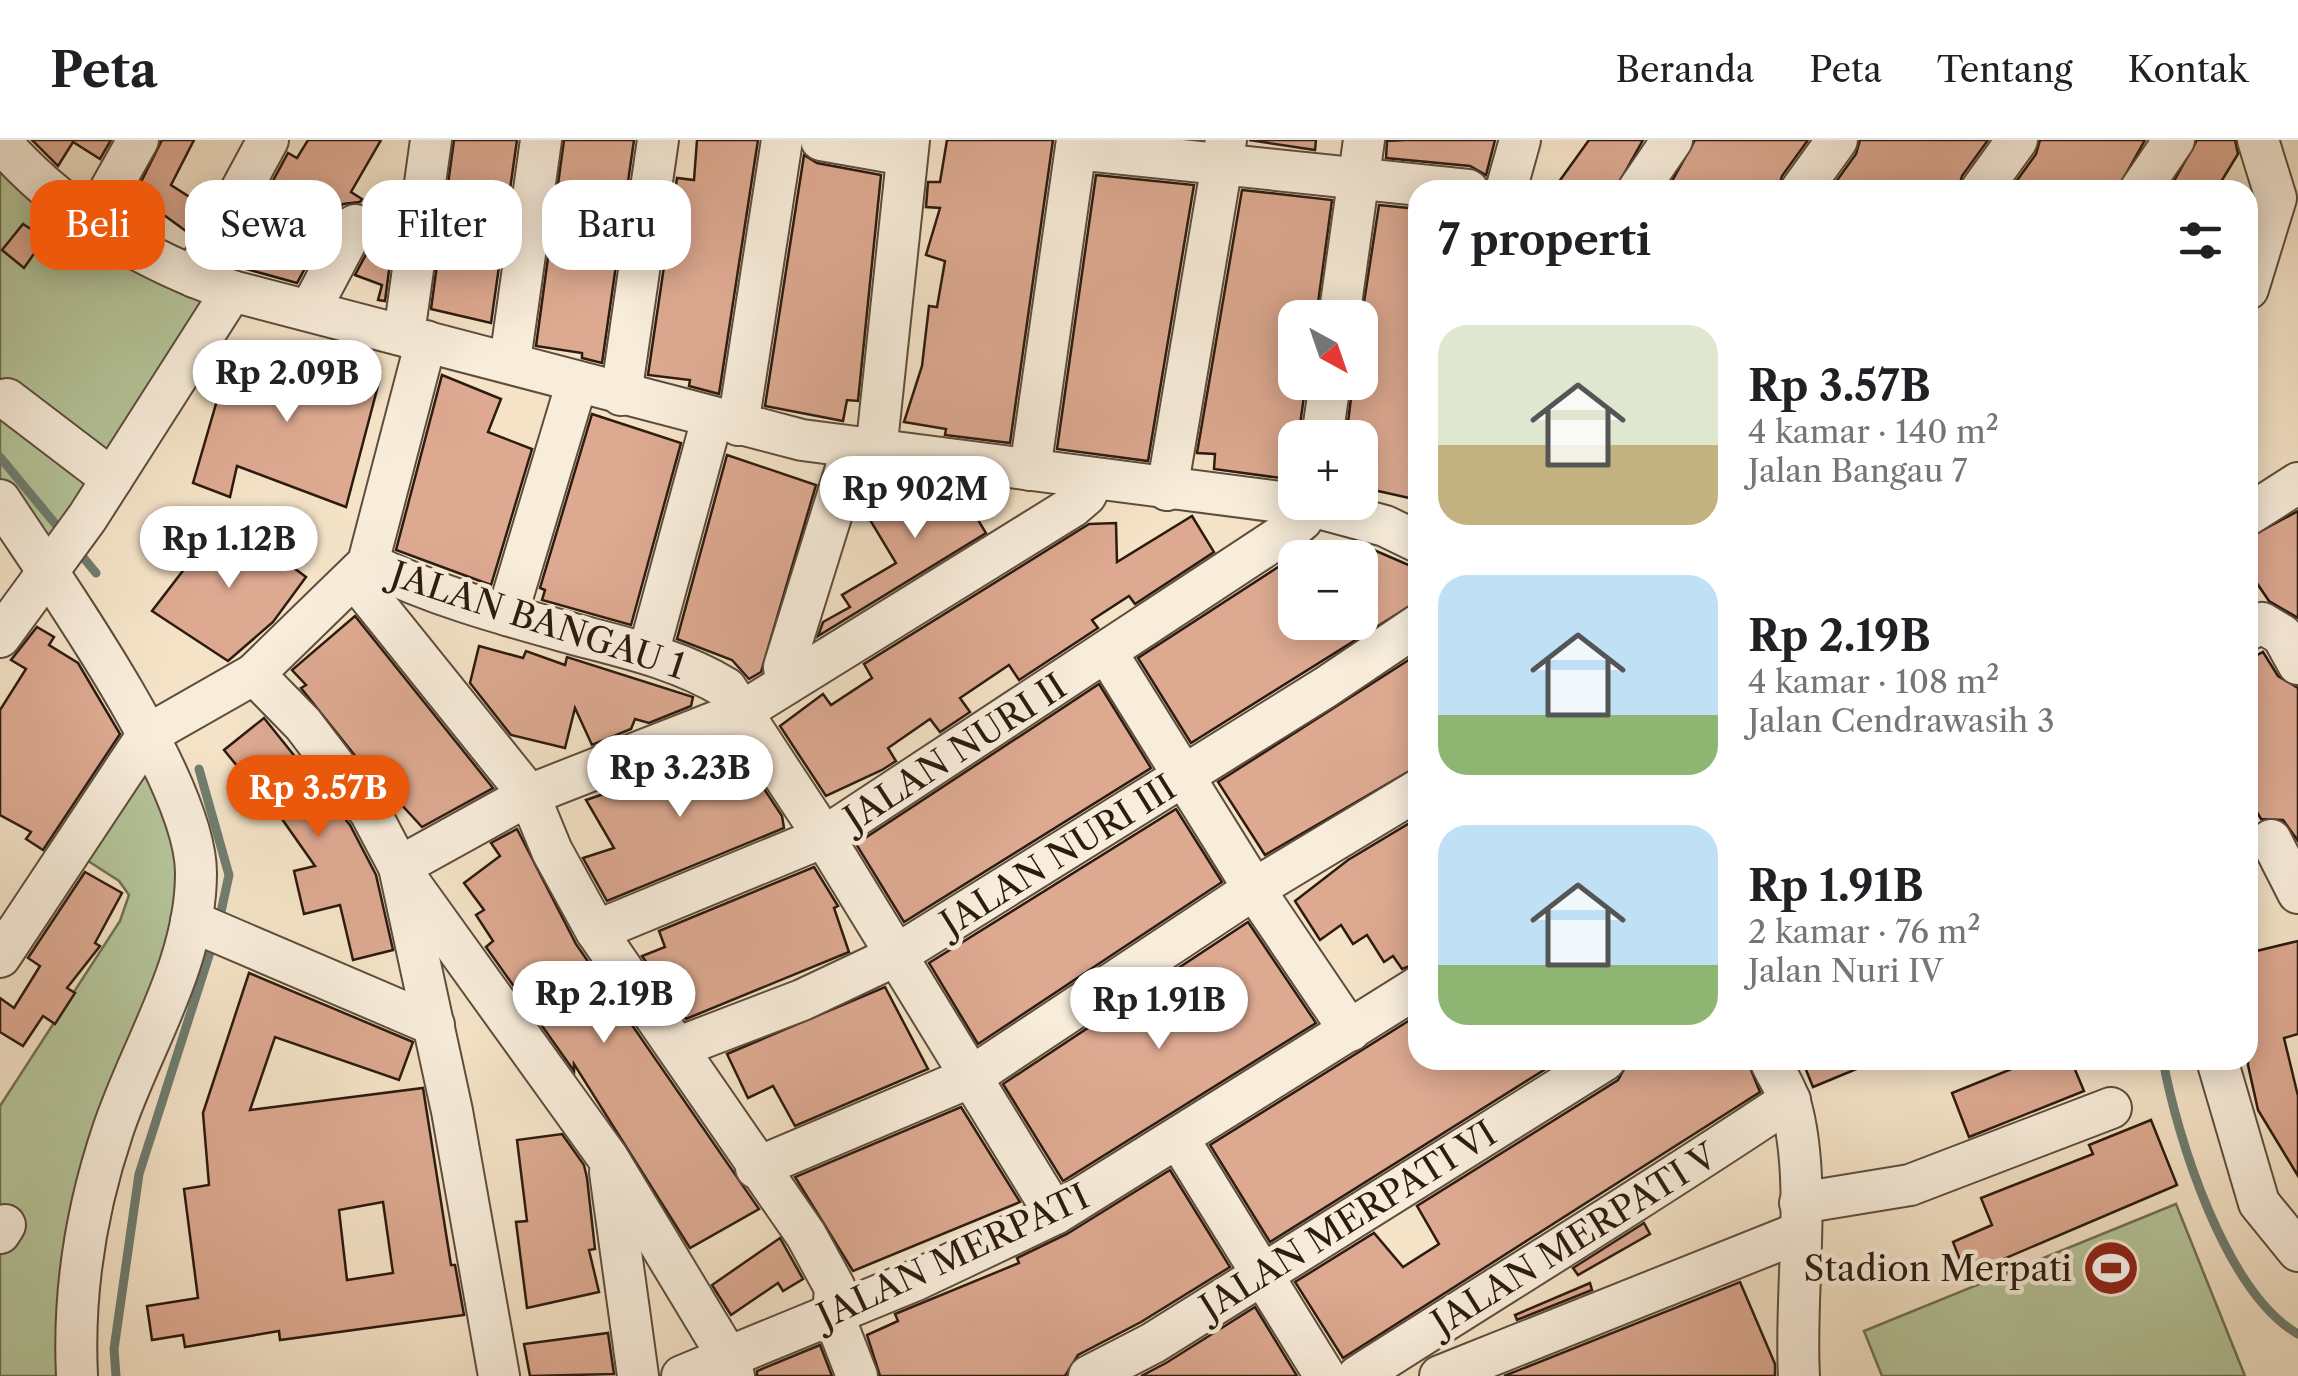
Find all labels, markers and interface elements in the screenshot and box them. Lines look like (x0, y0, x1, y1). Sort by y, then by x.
text: Peta (50, 40, 157, 99)
text: Beranda (1616, 48, 1754, 91)
text: Peta (1809, 48, 1882, 91)
text: Tentang (1937, 48, 2073, 91)
text: Kontak (2128, 48, 2248, 91)
chip: Beli (30, 180, 165, 270)
chip: Sewa (185, 180, 342, 270)
chip: Filter (362, 180, 522, 270)
chip: Baru (542, 180, 691, 270)
icon: filters (2173, 213, 2228, 268)
text: 7 properti (1438, 214, 1651, 266)
north arrow (1278, 300, 1378, 400)
map controls (1278, 300, 1378, 640)
pin: Rp 2.09B (184, 340, 390, 425)
text: Rp 2.09B (215, 353, 359, 392)
text: Rp 3.57B (1748, 360, 1931, 412)
icon: home (1518, 365, 1638, 485)
text: 4 kamar · 140 m² (1748, 412, 1999, 451)
button: + (1278, 420, 1378, 520)
text: Jalan Bangau 7 (1748, 451, 1968, 490)
pin: Rp 902M (823, 456, 1007, 541)
text: Rp 902M (842, 469, 988, 508)
pin: Rp 1.12B (126, 506, 332, 591)
text: Rp 1.12B (162, 519, 296, 558)
button: − (1278, 540, 1378, 640)
street label: JALAN BANGAU 1 (381, 551, 691, 688)
text: Rp 2.19B (1748, 610, 1931, 662)
icon: home (1518, 615, 1638, 735)
text: 4 kamar · 108 m² (1748, 662, 1999, 701)
street label: JALAN NURI II (832, 664, 1074, 842)
text: Jalan Cendrawasih 3 (1748, 701, 2055, 740)
pin: Rp 3.23B (577, 735, 783, 820)
text: Rp 3.23B (609, 748, 751, 787)
pin: Rp 3.57B (215, 755, 421, 840)
street label: JALAN NURI III (928, 765, 1183, 947)
text: Rp 3.57B (248, 768, 388, 807)
text: Rp 1.91B (1748, 860, 1924, 912)
icon: home (1518, 865, 1638, 985)
text: 2 kamar · 76 m² (1748, 912, 1980, 951)
text: Jalan Nuri IV (1748, 951, 1943, 990)
pin: Rp 2.19B (501, 961, 707, 1046)
pin: Rp 1.91B (1056, 967, 1262, 1052)
text: Rp 2.19B (534, 974, 674, 1013)
text: Rp 1.91B (1092, 980, 1226, 1019)
street label: JALAN MERPATI VI (1188, 1111, 1504, 1331)
street label: JALAN MERPATI V (1419, 1133, 1726, 1347)
street label: JALAN MERPATI (806, 1174, 1096, 1340)
sports icon: Stadion Merpati (2081, 1238, 2141, 1298)
place label: Stadion Merpati (1804, 1247, 2072, 1290)

